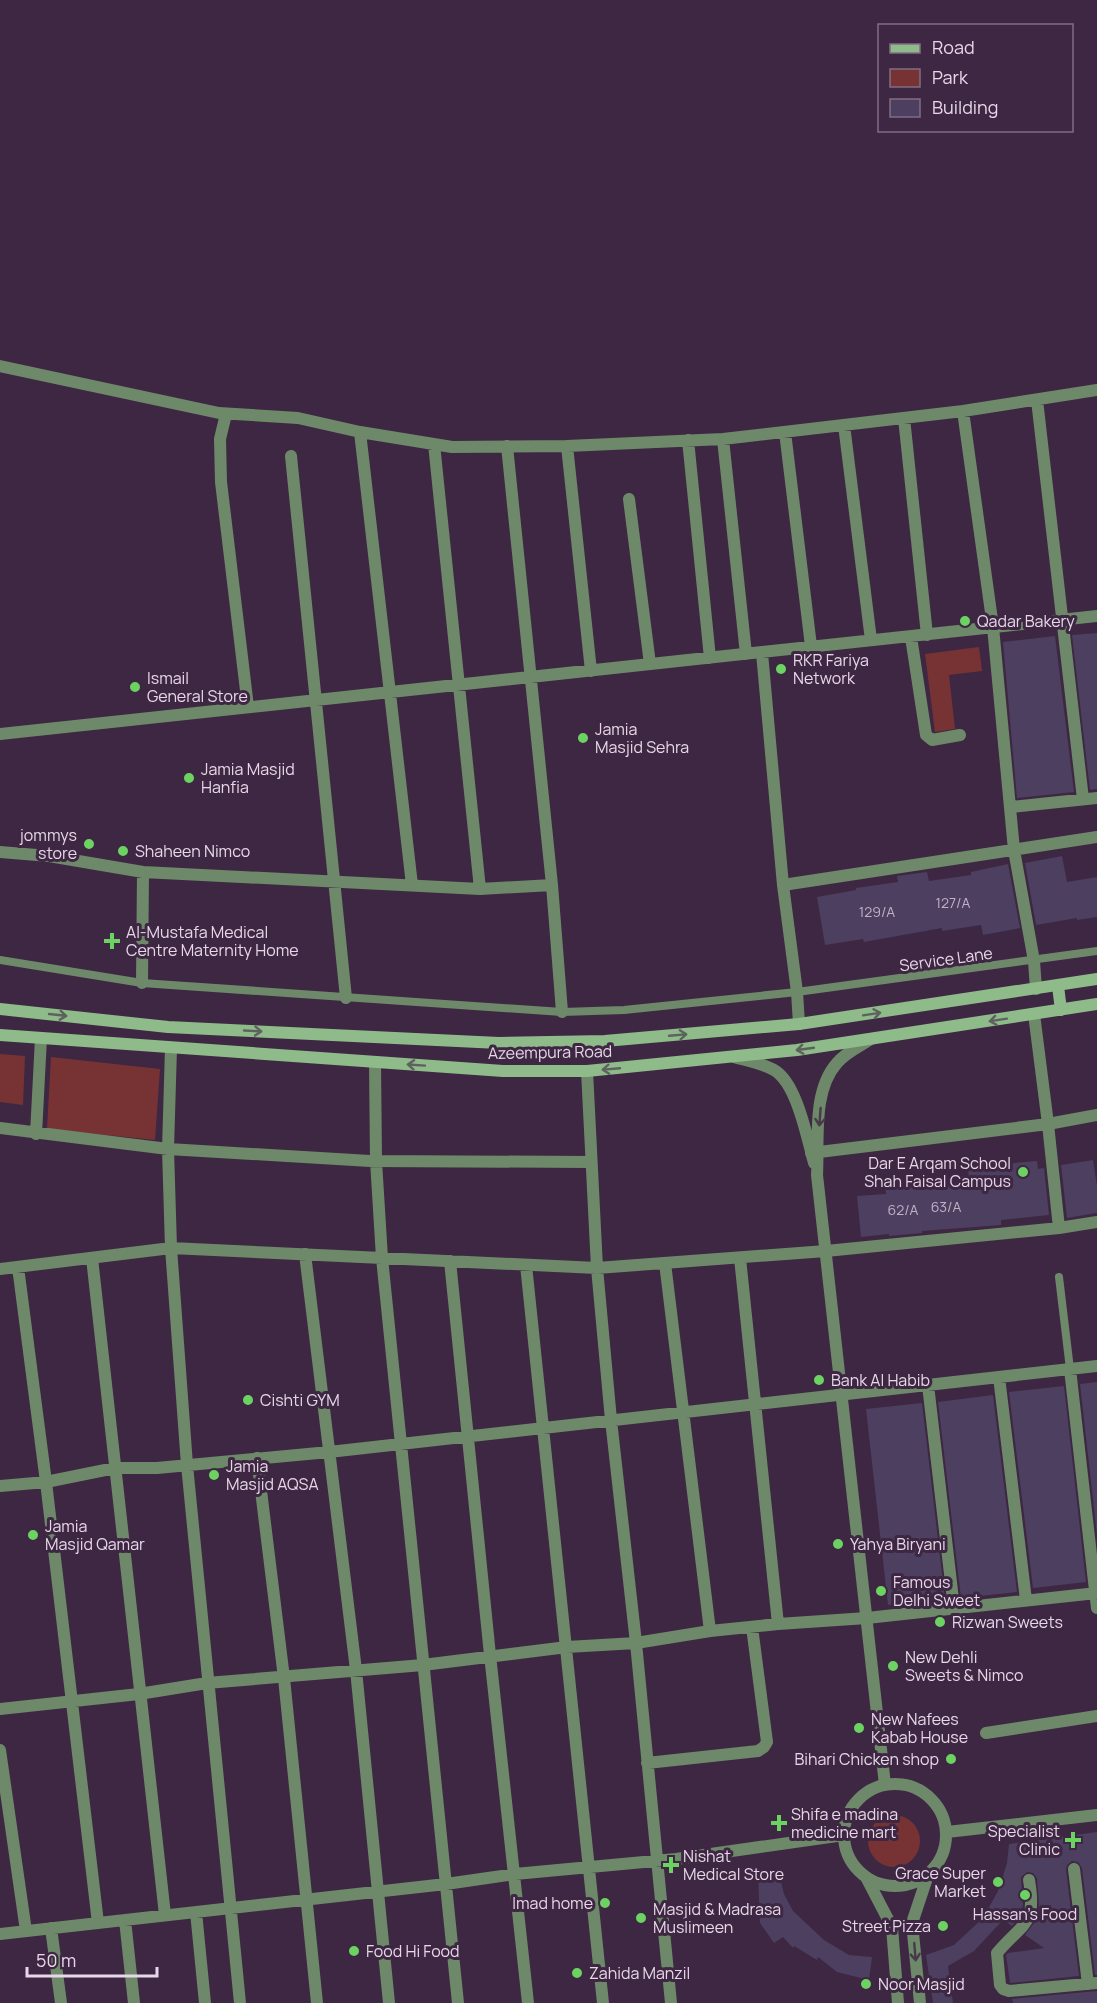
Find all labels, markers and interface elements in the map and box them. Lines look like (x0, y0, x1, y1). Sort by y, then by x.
legend (878, 24, 1073, 132)
text: Road (932, 35, 975, 59)
text: Park (932, 65, 969, 89)
text: Building (932, 95, 998, 119)
place label: Qadar Bakery (977, 610, 1075, 632)
marker: Qadar Bakery (958, 614, 972, 628)
place label: RKR Fariya Network (793, 649, 869, 689)
marker: RKR Fariya Network (774, 662, 788, 676)
place label: Ismail General Store (147, 667, 248, 707)
marker: Ismail General Store (128, 680, 142, 694)
place label: Jamia Masjid Sehra (595, 718, 689, 758)
marker: Jamia Masjid Sehra (576, 731, 590, 745)
place label: Jamia Masjid Hanfia (201, 758, 295, 798)
marker: Jamia Masjid Hanfia (182, 771, 196, 785)
place label: jommys store (19, 824, 77, 864)
marker: jommys store (82, 837, 96, 851)
place label: Shaheen Nimco (135, 840, 250, 862)
marker: Shaheen Nimco (116, 844, 130, 858)
house number: 127/A (936, 893, 971, 912)
house number: 129/A (859, 902, 895, 921)
place label: Al-Mustafa Medical Centre Maternity Home (126, 921, 299, 961)
marker: Al-Mustafa Medical Centre Maternity Home (103, 932, 121, 950)
street label: Service Lane (898, 942, 994, 976)
one-way arrow (861, 1008, 881, 1019)
one-way arrow (48, 1010, 68, 1021)
one-way arrow (988, 1014, 1008, 1025)
one-way arrow (242, 1025, 262, 1036)
one-way arrow (667, 1029, 687, 1040)
street label: Azeempura Road (488, 1040, 612, 1064)
one-way arrow (796, 1043, 815, 1054)
one-way arrow (407, 1059, 427, 1070)
one-way arrow (602, 1064, 621, 1075)
one-way arrow (814, 1107, 825, 1127)
place label: Dar E Arqam School Shah Faisal Campus (864, 1152, 1011, 1192)
marker: Dar E Arqam School Shah Faisal Campus (1016, 1165, 1030, 1179)
house number: 63/A (931, 1197, 961, 1216)
house number: 62/A (888, 1200, 919, 1219)
place label: Bank Al Habib (831, 1369, 930, 1391)
marker: Bank Al Habib (812, 1373, 826, 1387)
place label: Cishti GYM (260, 1389, 340, 1411)
marker: Cishti GYM (241, 1393, 255, 1407)
place label: Jamia Masjid AQSA (226, 1455, 319, 1495)
marker: Jamia Masjid AQSA (207, 1468, 221, 1482)
place label: Jamia Masjid Qamar (45, 1515, 145, 1555)
marker: Jamia Masjid Qamar (26, 1528, 40, 1542)
place label: Yahya Biryani (850, 1533, 946, 1555)
marker: Yahya Biryani (831, 1537, 845, 1551)
place label: Famous Delhi Sweet (893, 1571, 980, 1611)
marker: Famous Delhi Sweet (874, 1584, 888, 1598)
place label: Rizwan Sweets (952, 1611, 1063, 1633)
marker: Rizwan Sweets (933, 1615, 947, 1629)
place label: New Dehli Sweets & Nimco (905, 1646, 1023, 1686)
marker: New Dehli Sweets & Nimco (886, 1659, 900, 1673)
place label: New Nafees Kabab House (871, 1708, 968, 1748)
marker: New Nafees Kabab House (852, 1721, 866, 1735)
place label: Bihari Chicken shop (794, 1748, 939, 1770)
marker: Bihari Chicken shop (944, 1752, 958, 1766)
place label: Shifa e madina medicine mart (791, 1803, 898, 1843)
marker: Shifa e madina medicine mart (772, 1816, 786, 1830)
place label: Specialist Clinic (988, 1820, 1060, 1860)
marker: Specialist Clinic (1064, 1831, 1082, 1849)
place label: Nishat Medical Store (683, 1845, 784, 1885)
marker: Nishat Medical Store (664, 1858, 678, 1872)
place label: Grace Super Market (895, 1862, 986, 1902)
marker: Grace Super Market (991, 1875, 1005, 1889)
marker: Hassan's Food (1018, 1888, 1032, 1902)
place label: Imad home (512, 1892, 593, 1914)
marker: Imad home (598, 1896, 612, 1910)
place label: Masjid & Madrasa Muslimeen (653, 1898, 781, 1938)
place label: Hassan's Food (973, 1903, 1077, 1925)
marker: Masjid & Madrasa Muslimeen (634, 1911, 648, 1925)
place label: Street Pizza (842, 1915, 931, 1937)
marker: Street Pizza (936, 1919, 950, 1933)
scale bar (27, 1940, 158, 1978)
place label: Food Hi Food (366, 1940, 460, 1962)
one-way arrow (910, 1942, 921, 1962)
marker: Food Hi Food (347, 1944, 361, 1958)
text: 50 m (36, 1948, 76, 1972)
place label: Zahida Manzil (589, 1962, 690, 1984)
marker: Zahida Manzil (570, 1966, 584, 1980)
place label: Noor Masjid (878, 1973, 965, 1995)
marker: Noor Masjid (859, 1977, 873, 1991)

